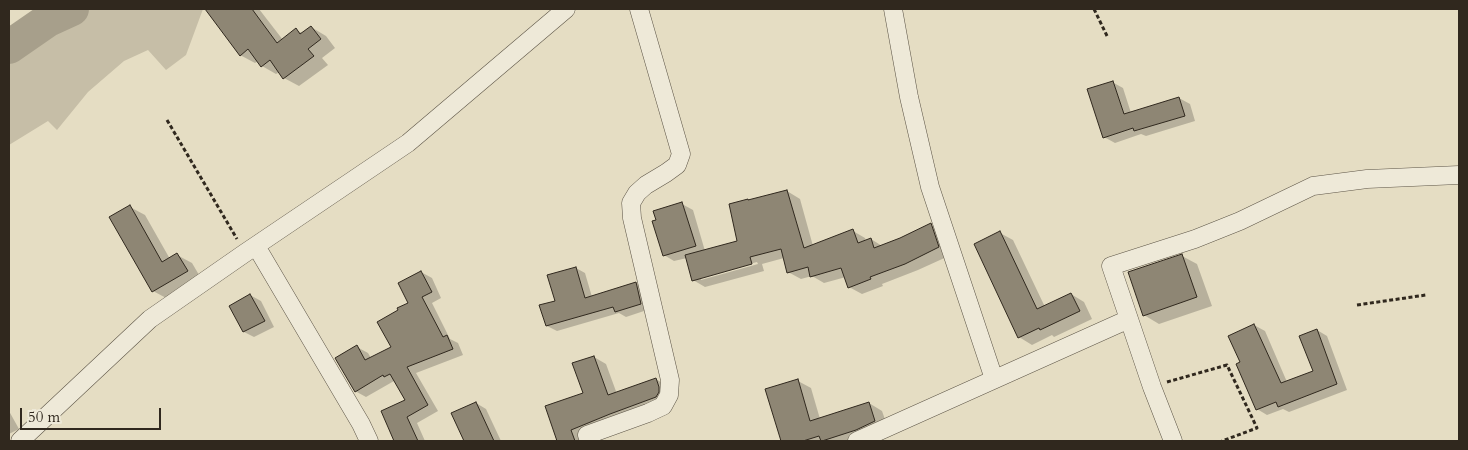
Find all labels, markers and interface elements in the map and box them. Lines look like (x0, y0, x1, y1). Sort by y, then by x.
scale bar (22, 398, 164, 430)
text: 50 m (28, 407, 60, 427)

